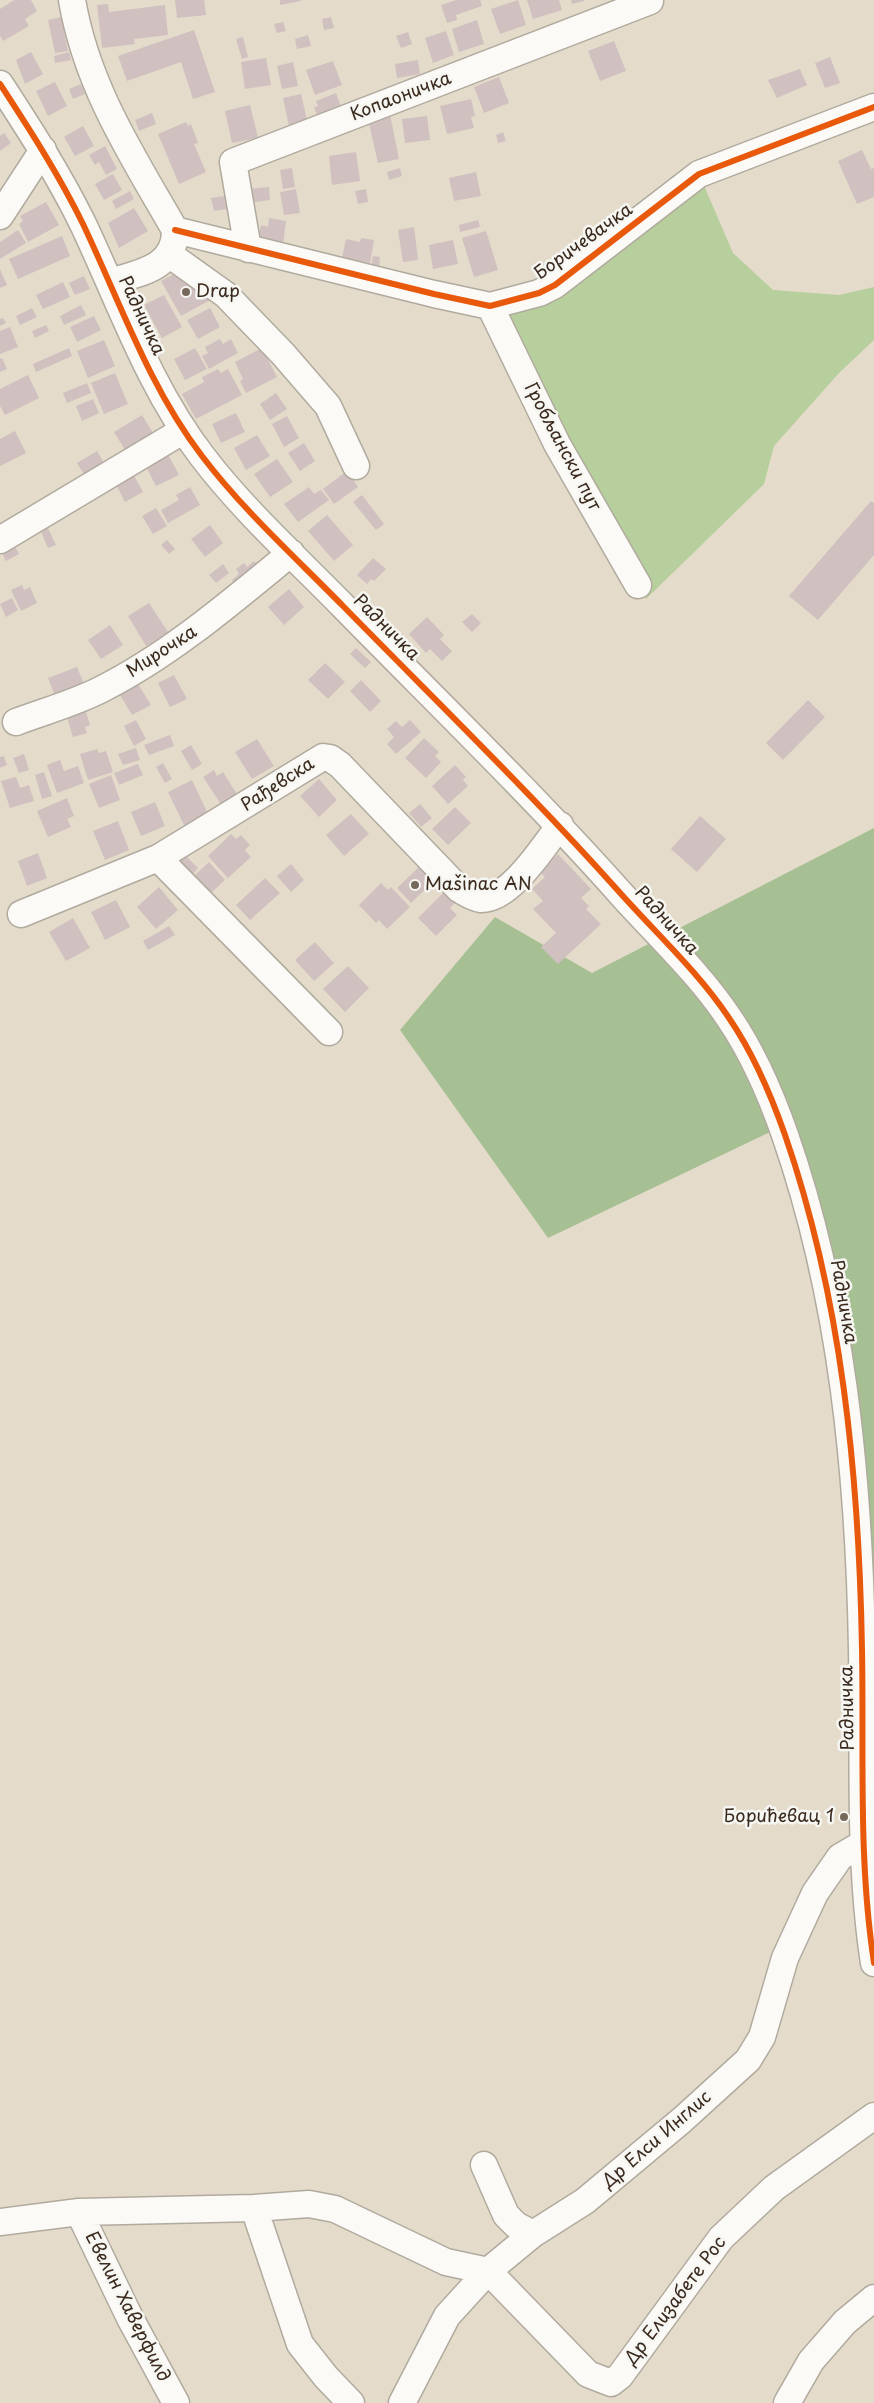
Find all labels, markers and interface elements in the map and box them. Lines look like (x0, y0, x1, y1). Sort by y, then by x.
street label: Копаоничка (348, 68, 454, 126)
street label: Боричевачка (531, 199, 637, 285)
street label: Радничка (113, 273, 169, 359)
place label: Drap (196, 281, 240, 303)
marker: Drap (180, 286, 192, 298)
street label: Гробљански пут (519, 379, 605, 515)
street label: Радничка (348, 590, 424, 666)
street label: Мирочка (123, 621, 201, 683)
street label: Рађевска (237, 753, 319, 817)
place label: Mašinac AN (425, 874, 532, 896)
marker: Mašinac AN (409, 879, 421, 891)
street label: Радничка (630, 882, 702, 960)
street label: Радничка (825, 1258, 861, 1346)
street label: Радничка (836, 1665, 860, 1751)
place label: Борићевац 1 (724, 1806, 834, 1828)
marker: Борићевац 1 (838, 1811, 850, 1823)
street label: Др Елси Инглис (598, 2087, 716, 2193)
street label: Евелин Хаверфилд (80, 2228, 174, 2386)
street label: Др Елизабете Рос (621, 2233, 731, 2369)

